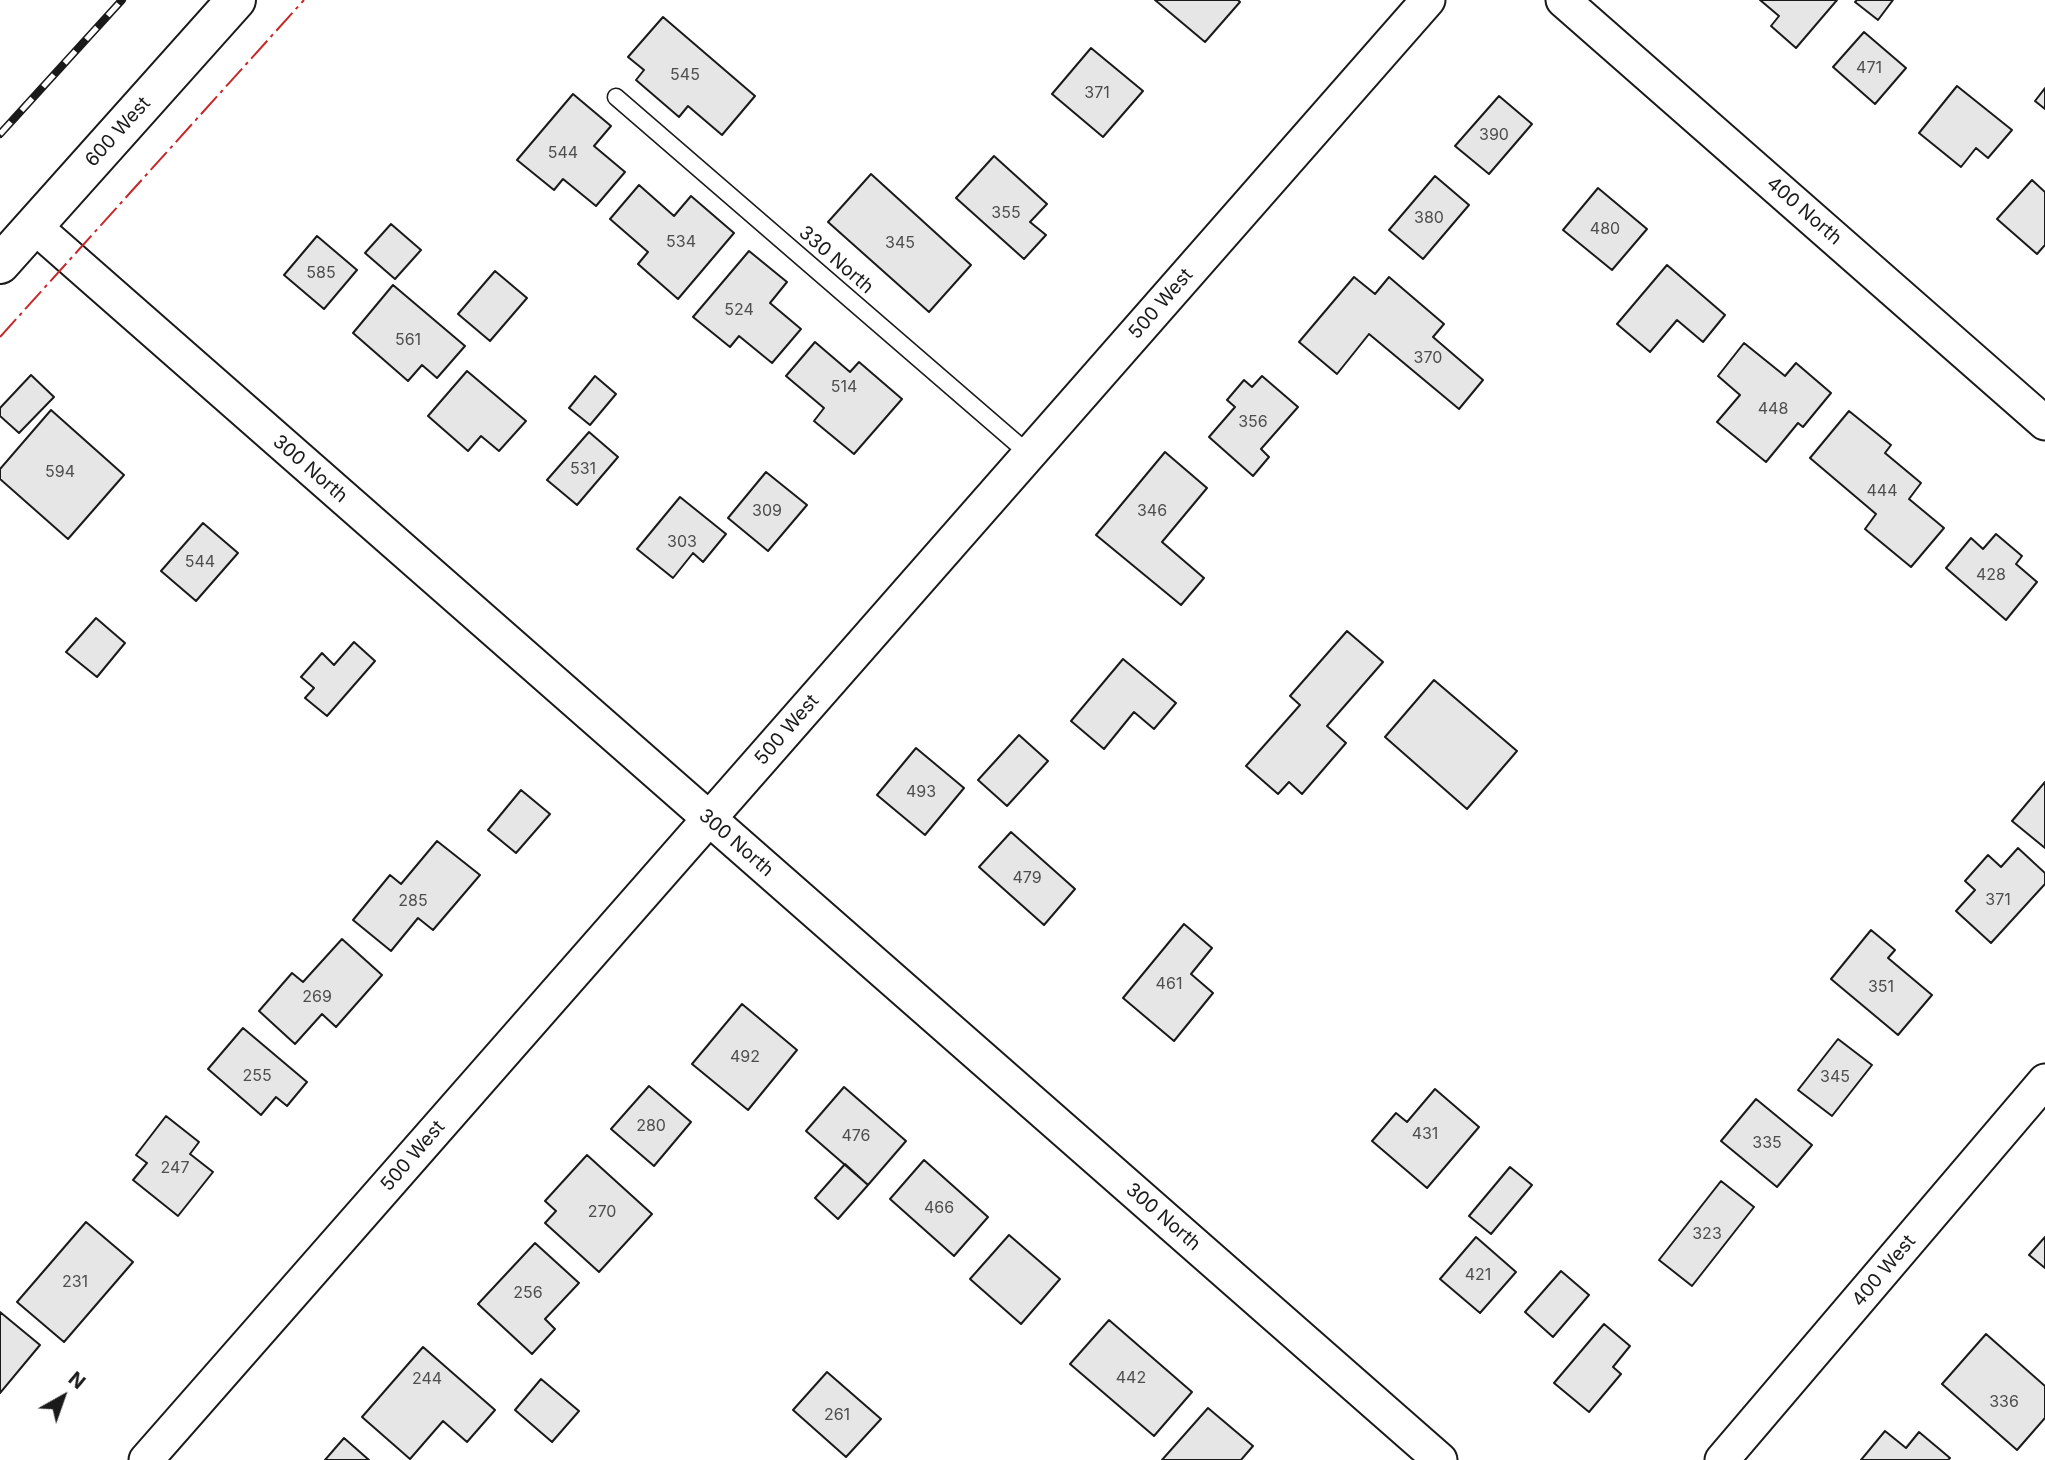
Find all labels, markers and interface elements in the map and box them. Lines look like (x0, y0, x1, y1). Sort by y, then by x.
house number: 471 (1856, 58, 1882, 78)
house number: 545 (670, 65, 700, 85)
house number: 371 (1084, 83, 1110, 103)
street label: 600 West (81, 92, 155, 172)
house number: 390 (1479, 125, 1509, 145)
house number: 544 (548, 143, 578, 163)
street label: 400 North (1762, 172, 1846, 250)
house number: 355 (991, 203, 1021, 223)
house number: 380 (1414, 208, 1444, 228)
house number: 480 (1590, 219, 1620, 239)
street label: 330 North (794, 221, 878, 299)
house number: 534 (666, 232, 696, 252)
house number: 345 (885, 233, 915, 253)
house number: 585 (306, 263, 336, 283)
street label: 500 West (1124, 264, 1198, 344)
house number: 524 (724, 300, 754, 320)
house number: 561 (395, 330, 421, 350)
house number: 370 (1414, 348, 1442, 368)
house number: 514 (831, 377, 857, 397)
house number: 448 (1758, 399, 1788, 419)
house number: 356 (1238, 412, 1268, 432)
street label: 300 North (268, 430, 352, 508)
house number: 531 (570, 459, 596, 479)
house number: 594 (45, 462, 75, 482)
house number: 444 (1866, 481, 1898, 501)
house number: 309 (752, 501, 782, 521)
house number: 346 (1137, 501, 1167, 521)
house number: 303 (667, 532, 697, 552)
house number: 544 (185, 552, 215, 572)
house number: 428 (1976, 565, 2006, 585)
street label: 500 West (750, 690, 824, 770)
house number: 493 (906, 782, 936, 802)
street label: 300 North (694, 804, 778, 882)
house number: 479 (1012, 868, 1042, 888)
house number: 371 (1985, 890, 2011, 910)
house number: 285 (398, 891, 428, 911)
house number: 461 (1156, 974, 1182, 994)
house number: 351 (1868, 977, 1894, 997)
house number: 269 (302, 987, 332, 1007)
house number: 492 (730, 1047, 760, 1067)
house number: 255 (242, 1066, 272, 1086)
house number: 345 (1820, 1067, 1850, 1087)
street label: 500 West (376, 1116, 450, 1196)
house number: 280 (636, 1116, 666, 1136)
house number: 431 (1412, 1124, 1438, 1144)
house number: 476 (841, 1126, 871, 1146)
house number: 335 (1752, 1133, 1782, 1153)
house number: 247 (161, 1158, 189, 1178)
street label: 300 North (1121, 1178, 1205, 1256)
house number: 466 (924, 1198, 954, 1218)
house number: 270 (588, 1202, 616, 1222)
house number: 323 (1692, 1224, 1722, 1244)
street label: 400 West (1847, 1230, 1921, 1312)
house number: 421 (1465, 1265, 1491, 1285)
house number: 231 (62, 1272, 88, 1292)
house number: 256 (513, 1283, 543, 1303)
north arrow (28, 1362, 98, 1432)
text: N (64, 1367, 90, 1394)
house number: 442 (1116, 1368, 1146, 1388)
house number: 244 (412, 1369, 442, 1389)
house number: 336 (1989, 1392, 2019, 1412)
house number: 261 (824, 1405, 850, 1425)

